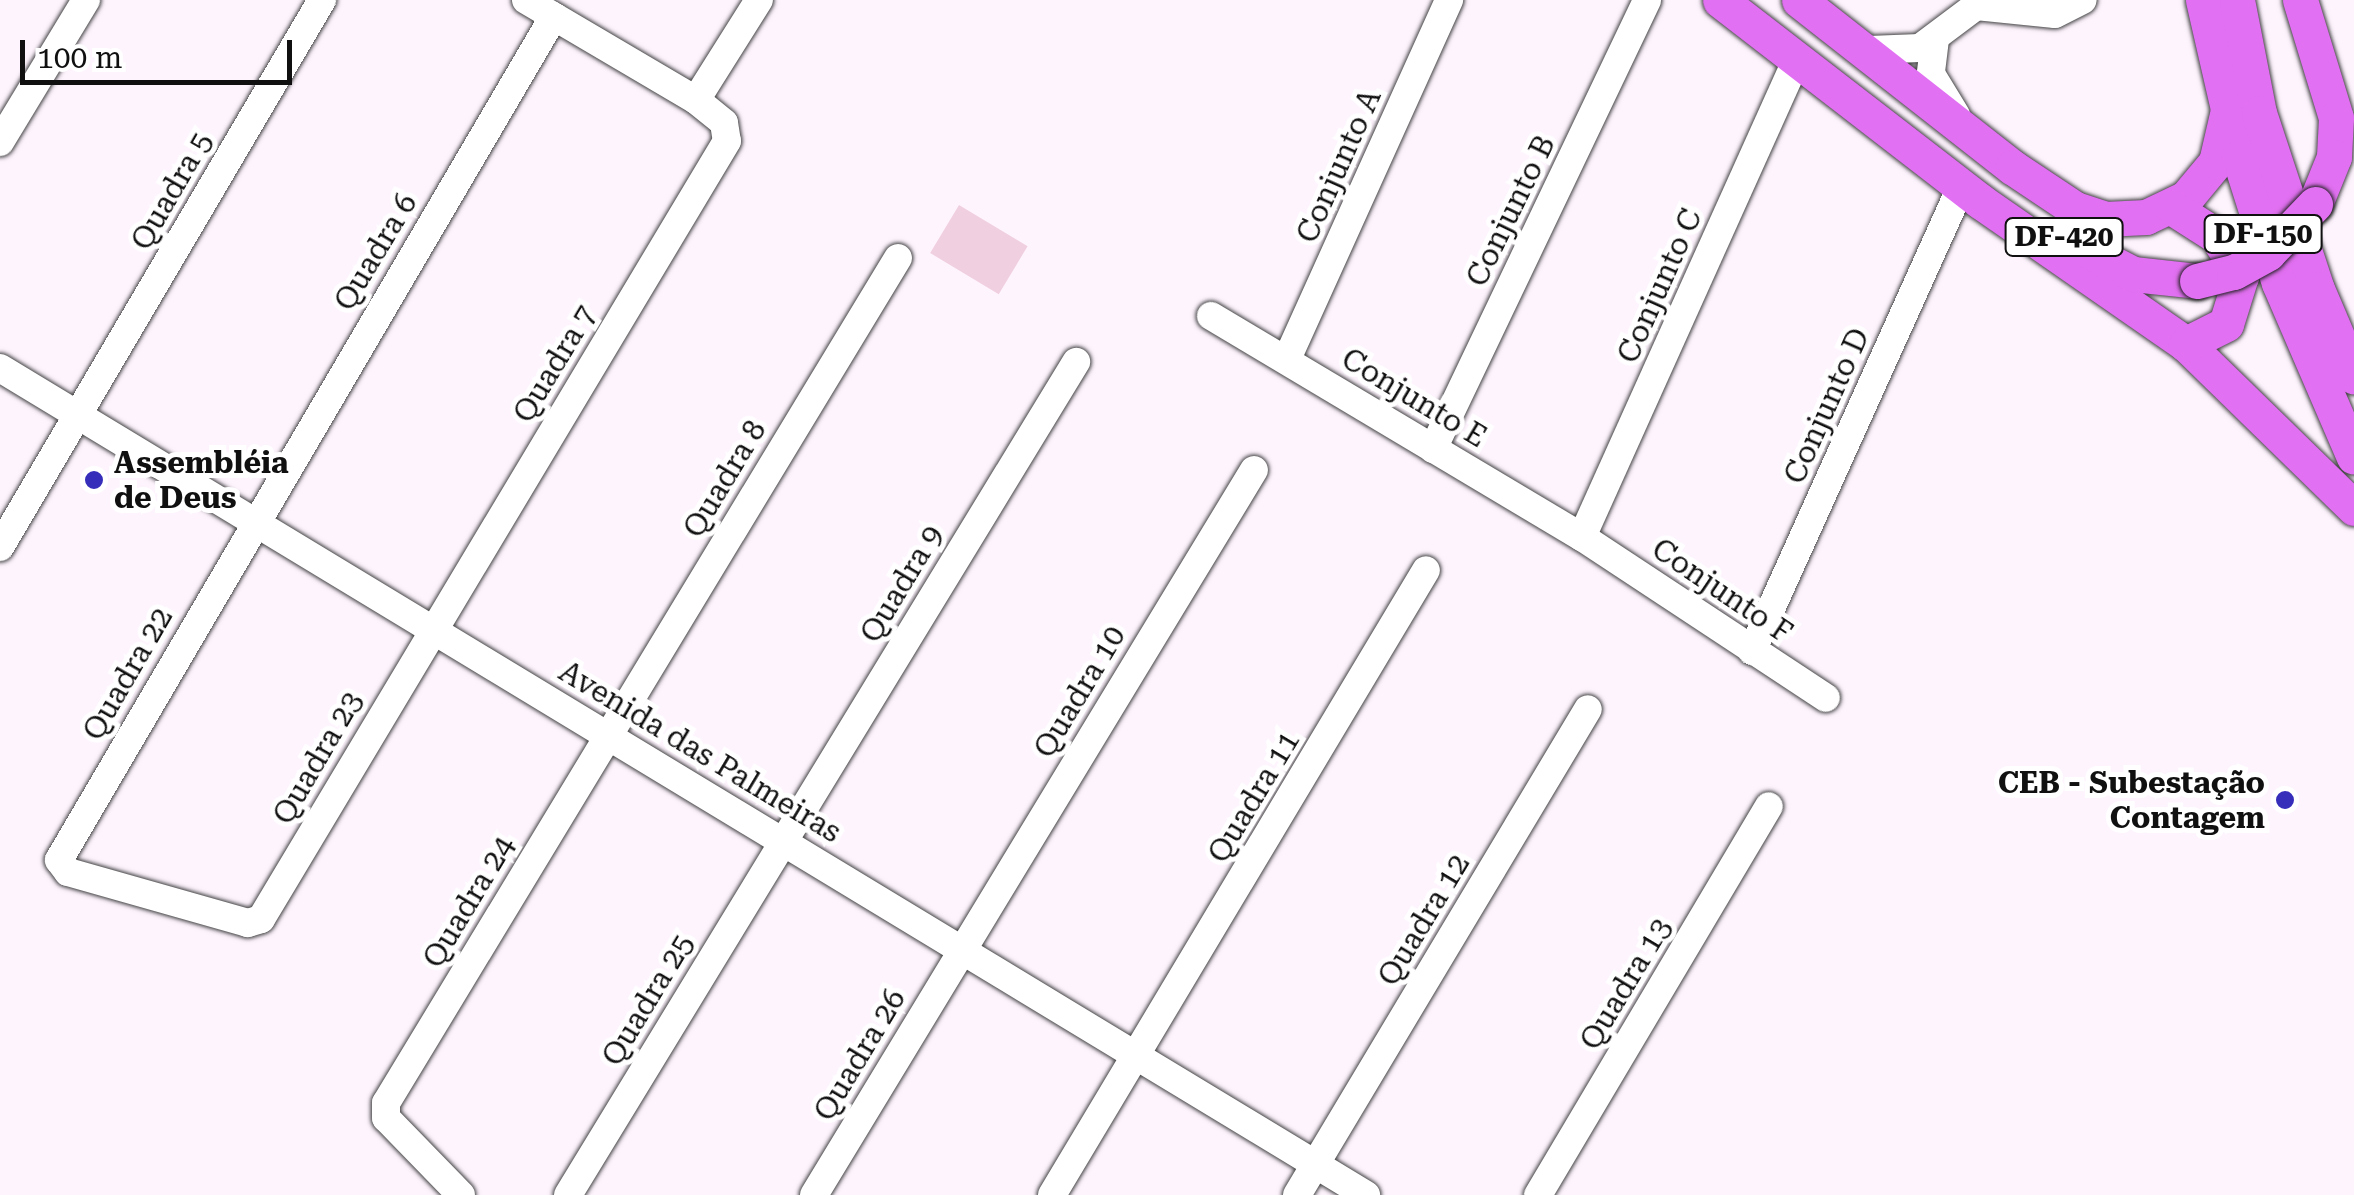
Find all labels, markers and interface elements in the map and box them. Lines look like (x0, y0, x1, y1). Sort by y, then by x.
scale bar (25, 20, 298, 82)
text: 100 m (37, 40, 122, 75)
street label: Conjunto A (1289, 84, 1389, 248)
street label: Quadra 5 (124, 126, 220, 256)
street label: Conjunto B (1459, 130, 1563, 292)
street label: Quadra 6 (327, 187, 425, 317)
street label: Conjunto C (1610, 203, 1710, 369)
road number: DF-150 (2203, 211, 2323, 257)
road number: DF-420 (2004, 214, 2124, 260)
street label: Quadra 7 (506, 299, 604, 429)
street label: Conjunto D (1777, 323, 1877, 489)
street label: Conjunto E (1335, 341, 1493, 455)
street label: Quadra 8 (676, 414, 774, 544)
place label: Assembléia de Deus (114, 445, 289, 516)
marker: Assembléia de Deus (83, 469, 105, 491)
street label: Quadra 9 (853, 519, 951, 649)
street label: Conjunto F (1645, 531, 1799, 651)
street label: Quadra 22 (76, 601, 180, 747)
street label: Quadra 10 (1027, 620, 1133, 764)
street label: Avenida das Palmeiras (552, 653, 848, 851)
street label: Quadra 23 (266, 685, 370, 831)
street label: Quadra 11 (1201, 725, 1307, 869)
place label: CEB - Subestação Contagem (1998, 765, 2265, 836)
marker: CEB - Subestação Contagem (2274, 789, 2296, 811)
street label: Quadra 24 (416, 830, 522, 974)
street label: Quadra 12 (1371, 848, 1477, 992)
street label: Quadra 13 (1573, 912, 1679, 1056)
street label: Quadra 25 (595, 928, 701, 1072)
street label: Quadra 26 (807, 983, 913, 1127)

